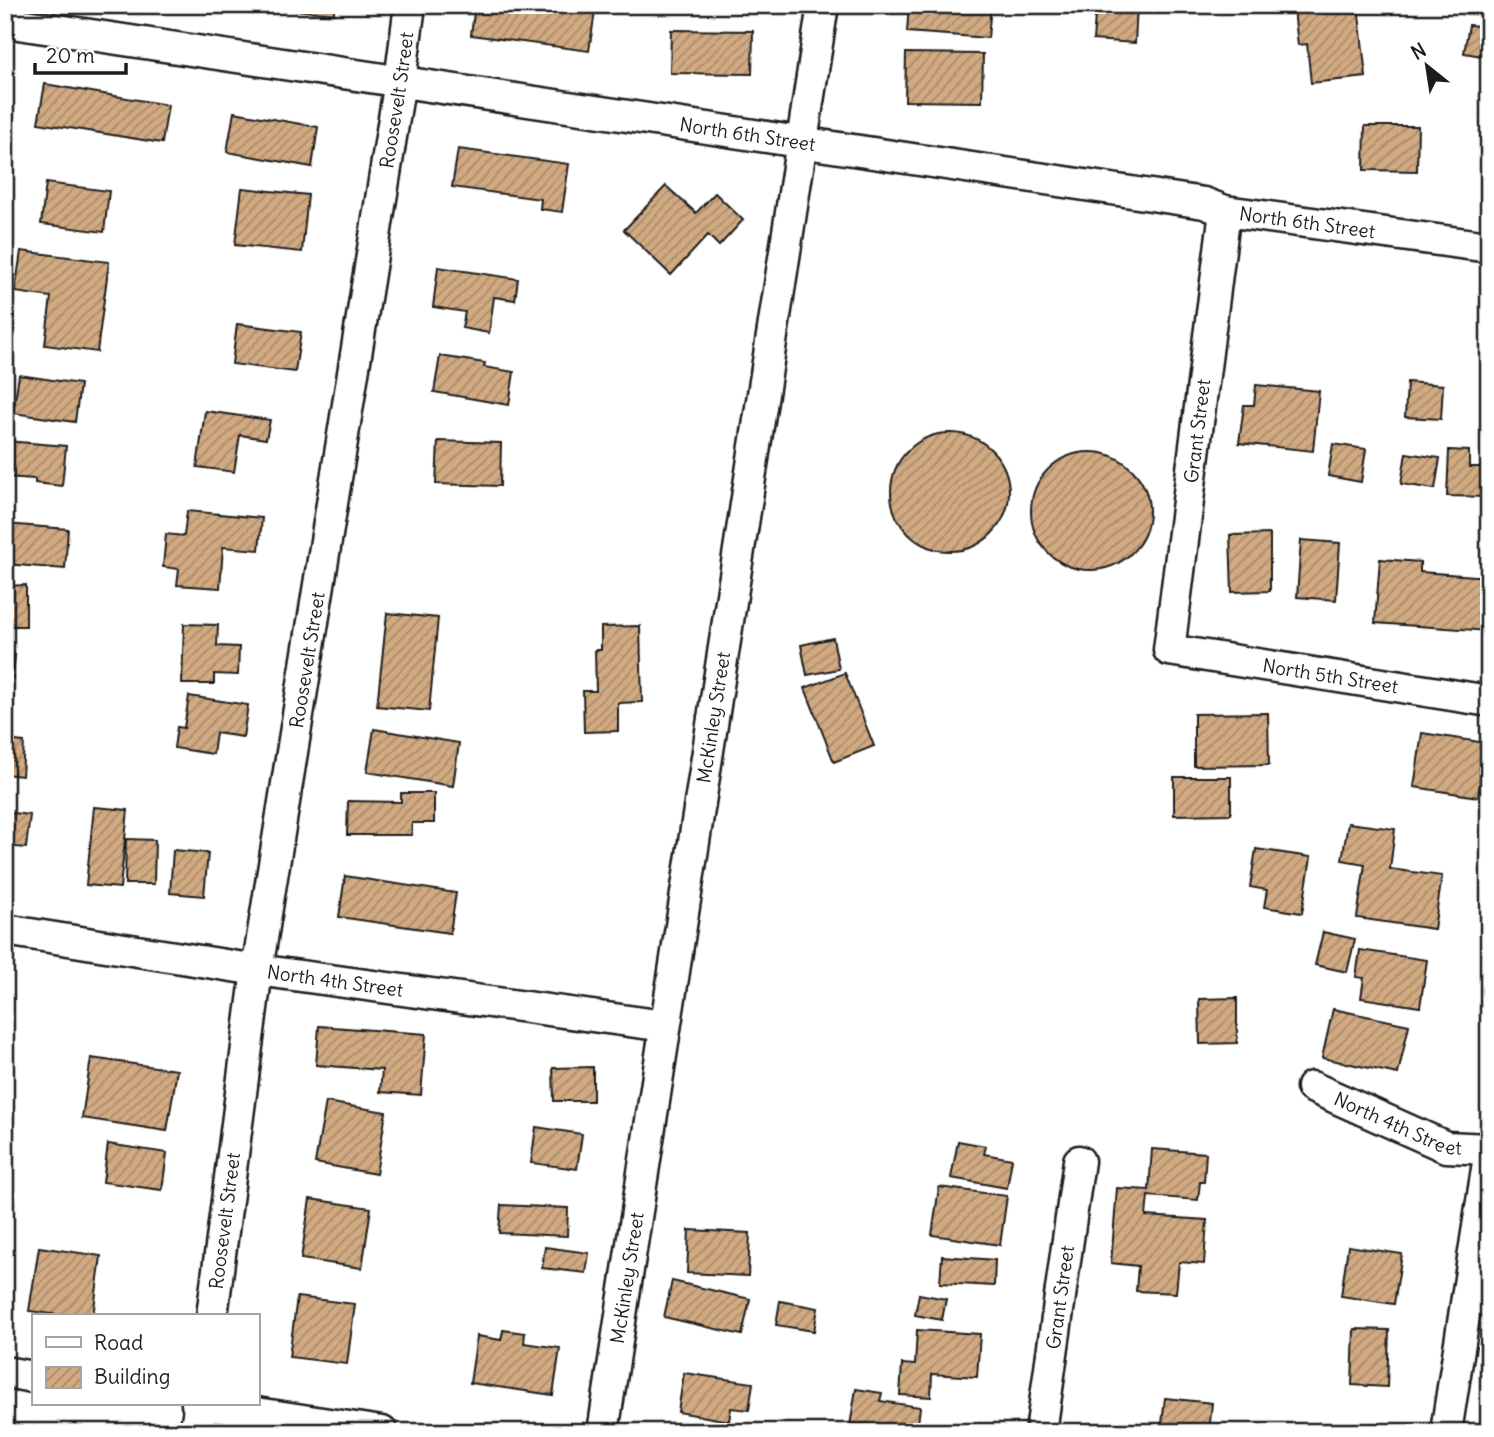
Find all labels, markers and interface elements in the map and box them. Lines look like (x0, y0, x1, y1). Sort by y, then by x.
street label: Roosevelt Street (374, 30, 418, 170)
scale bar (35, 32, 126, 76)
north arrow (1392, 32, 1462, 102)
text: N (1407, 38, 1430, 65)
text: 20 m (46, 42, 95, 69)
street label: North 6th Street (678, 112, 817, 156)
street label: North 6th Street (1238, 201, 1377, 243)
street label: Grant Street (1179, 378, 1215, 484)
street label: Roosevelt Street (284, 590, 330, 730)
street label: McKinley Street (691, 650, 735, 785)
street label: North 5th Street (1261, 653, 1400, 698)
street label: North 4th Street (266, 960, 405, 1002)
street label: North 4th Street (1330, 1086, 1462, 1160)
street label: Roosevelt Street (204, 1151, 245, 1291)
street label: McKinley Street (605, 1210, 649, 1345)
street label: Grant Street (1041, 1244, 1079, 1351)
legend (32, 1314, 259, 1406)
text: Road (94, 1329, 143, 1356)
text: Building (94, 1363, 170, 1390)

